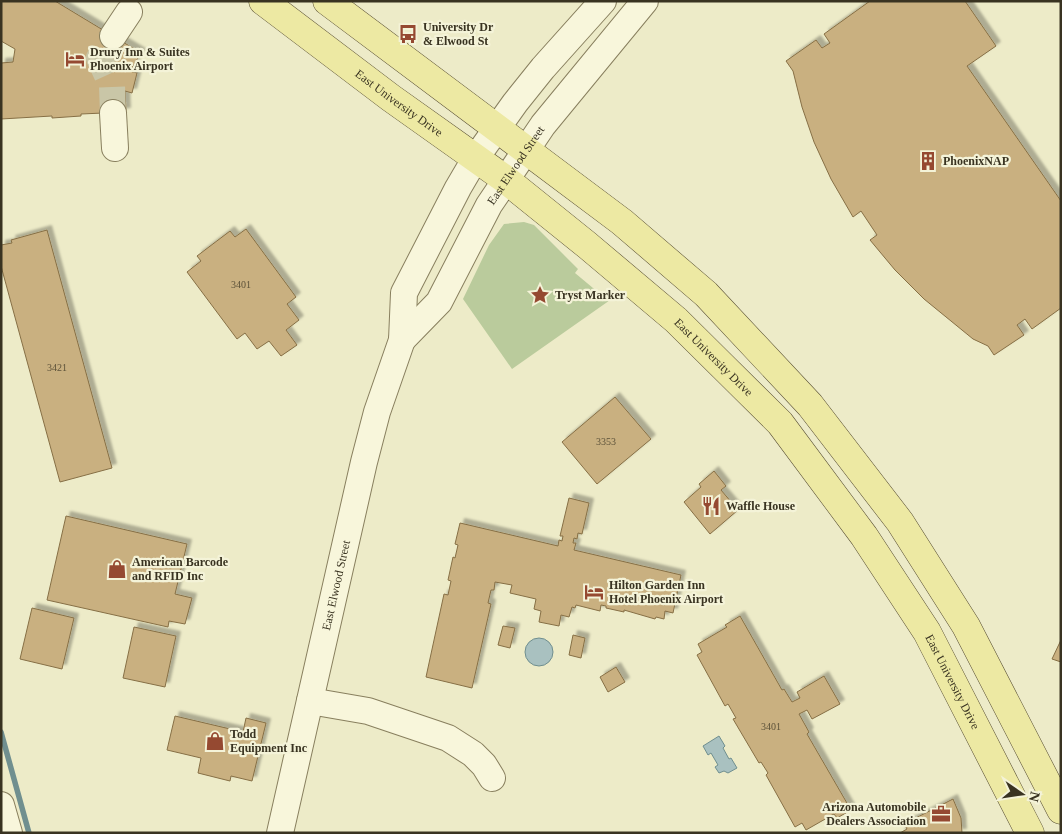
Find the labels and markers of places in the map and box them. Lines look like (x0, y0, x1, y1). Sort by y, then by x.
place label: University Dr & Elwood St (423, 20, 494, 48)
bus stop icon: University Dr & Elwood St (397, 23, 419, 45)
place label: Drury Inn & Suites Phoenix Airport (90, 45, 190, 73)
hotel icon: Drury Inn & Suites Phoenix Airport (64, 48, 86, 70)
building icon: PhoenixNAP (917, 150, 939, 172)
place label: PhoenixNAP (943, 154, 1009, 168)
place icon: Tryst Marker (529, 284, 551, 306)
place label: Tryst Marker (555, 288, 626, 302)
restaurant icon: Waffle House (700, 495, 722, 517)
place label: Waffle House (726, 499, 796, 513)
place label: American Barcode and RFID Inc (132, 555, 229, 583)
shop icon: American Barcode and RFID Inc (106, 558, 128, 580)
place label: Hilton Garden Inn Hotel Phoenix Airport (609, 578, 723, 606)
hotel icon: Hilton Garden Inn Hotel Phoenix Airport (583, 581, 605, 603)
place label: Todd Equipment Inc (230, 727, 308, 755)
shop icon: Todd Equipment Inc (204, 730, 226, 752)
place label: Arizona Automobile Dealers Association (822, 800, 927, 828)
office icon: Arizona Automobile Dealers Association (930, 803, 952, 825)

